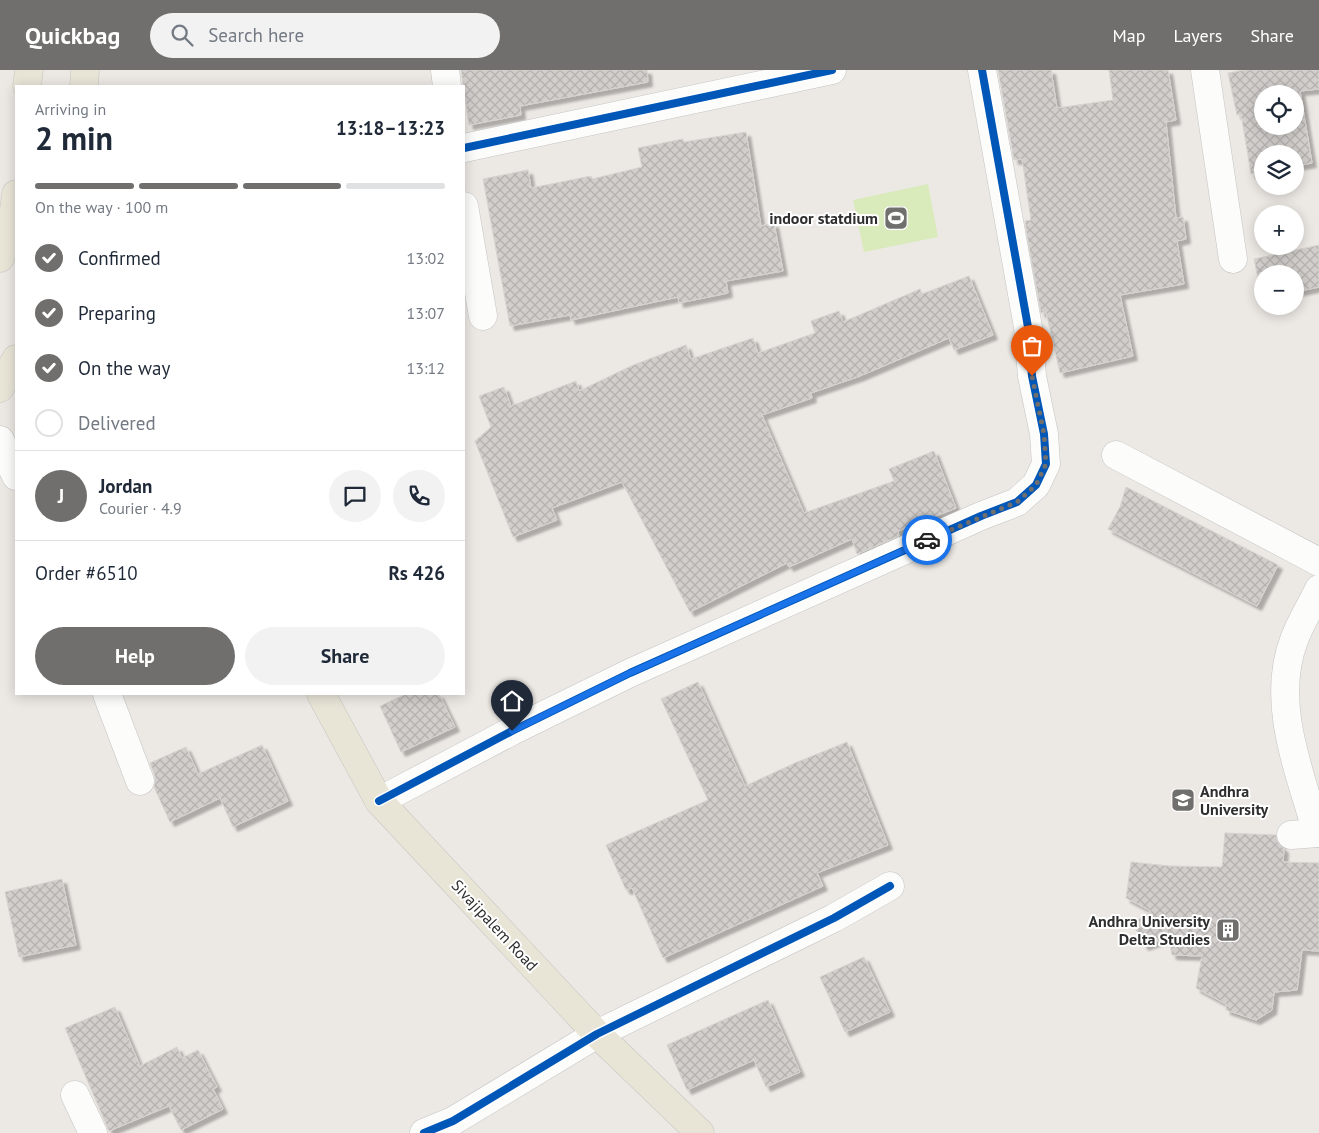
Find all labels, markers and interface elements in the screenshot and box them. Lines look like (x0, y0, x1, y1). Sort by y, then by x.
search box (150, 13, 500, 58)
text: Quickbag (25, 20, 120, 51)
icon: search (168, 21, 196, 49)
text: Search here (208, 23, 304, 47)
text: Map (1113, 24, 1145, 47)
text: Layers (1173, 24, 1222, 47)
text: Share (1250, 24, 1294, 47)
map controls (1254, 85, 1304, 315)
button: locate (1254, 85, 1304, 135)
text: Arriving in (35, 99, 106, 119)
text: 13:18–13:23 (336, 116, 445, 140)
text: 2 min (35, 117, 113, 159)
button: layers (1254, 145, 1304, 195)
text: On the way · 100 m (35, 197, 168, 217)
sports icon: indoor statdium (883, 205, 909, 231)
button: + (1254, 205, 1304, 255)
place label: indoor statdium (769, 208, 878, 228)
icon: check (35, 244, 63, 272)
text: Confirmed (78, 246, 161, 270)
text: 13:02 (407, 248, 445, 268)
button: − (1254, 265, 1304, 315)
icon: check (35, 299, 63, 327)
text: Preparing (78, 301, 156, 325)
text: 13:07 (407, 303, 445, 323)
pin (1011, 325, 1053, 376)
icon: bag (1018, 332, 1046, 360)
icon: check (35, 354, 63, 382)
text: On the way (78, 356, 170, 380)
text: 13:12 (407, 358, 445, 378)
text: Delivered (78, 411, 156, 435)
button: chat (329, 470, 381, 522)
button: phone (393, 470, 445, 522)
text: Jordan (99, 474, 152, 498)
text: J (58, 484, 64, 508)
text: Courier · 4.9 (99, 498, 182, 518)
courier (902, 515, 952, 565)
icon: car (913, 526, 941, 554)
text: Order #6510 (35, 561, 138, 585)
text: Rs 426 (388, 561, 445, 585)
button: Help (35, 627, 235, 685)
button: Share (245, 627, 445, 685)
pin (491, 680, 533, 731)
icon: home (498, 687, 526, 715)
place label: Andhra University (1200, 781, 1269, 819)
school or university icon: Andhra University (1170, 787, 1196, 813)
street label: Sivajipalem Road (448, 875, 542, 975)
place label: Andhra University Delta Studies (1088, 911, 1210, 949)
building icon: Andhra University Delta Studies (1215, 917, 1241, 943)

